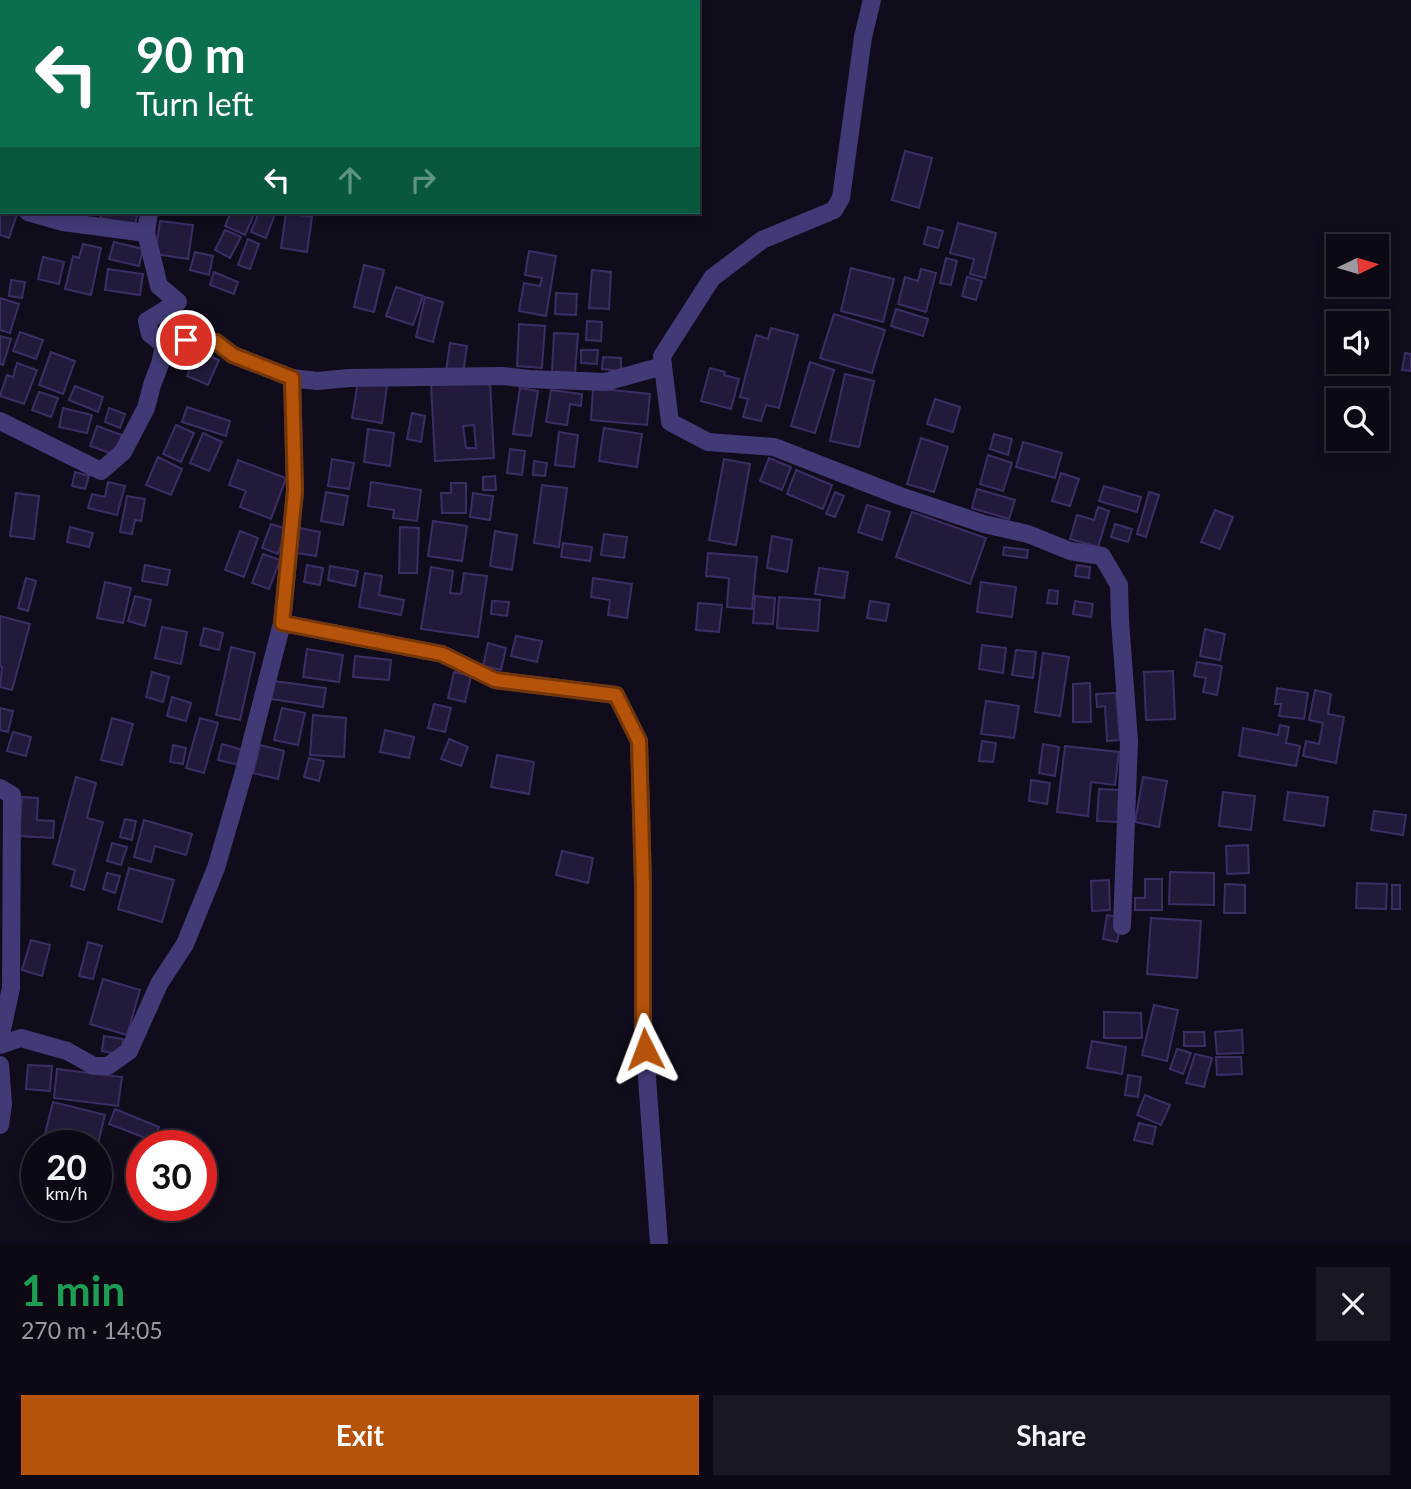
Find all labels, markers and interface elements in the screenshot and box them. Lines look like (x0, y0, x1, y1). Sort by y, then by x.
text: 90 m (136, 25, 246, 83)
icon: left (21, 28, 112, 119)
text: Turn left (136, 84, 253, 123)
icon: left (258, 161, 296, 199)
icon: ahead (331, 161, 369, 199)
icon: right (404, 161, 442, 199)
north arrow (1326, 234, 1390, 298)
map controls (1326, 234, 1389, 451)
pin (156, 310, 216, 370)
button: sound (1326, 311, 1389, 374)
icon: arrive (167, 321, 205, 359)
button: search (1326, 388, 1389, 451)
position arrow (608, 1012, 682, 1086)
speed limit sign: 30 (126, 1130, 217, 1221)
text: 20 (46, 1145, 87, 1187)
text: km/h (45, 1182, 88, 1204)
text: 1 min (21, 1265, 125, 1315)
button: close (1316, 1267, 1390, 1341)
text: 270 m · 14:05 (21, 1316, 163, 1344)
button: Exit (21, 1395, 699, 1475)
button: Share (713, 1395, 1390, 1475)

